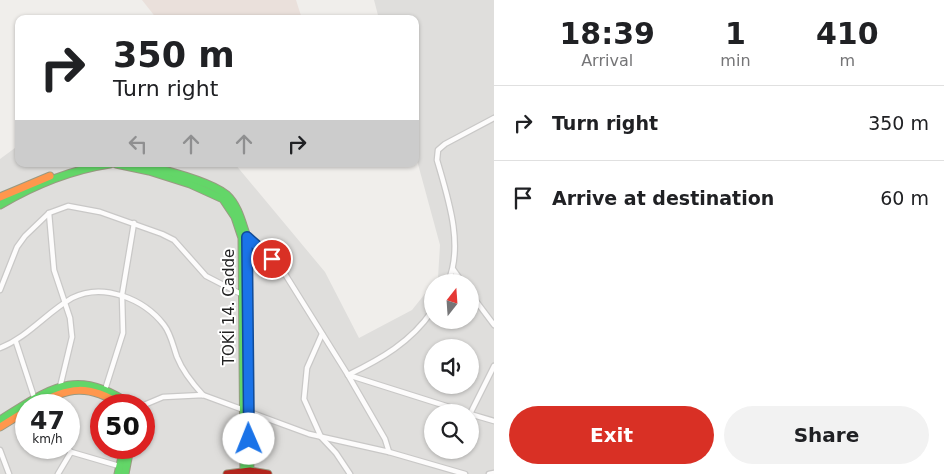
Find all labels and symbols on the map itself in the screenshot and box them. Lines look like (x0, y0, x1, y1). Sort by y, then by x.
pin (251, 238, 293, 280)
street label: TOKİ 14. Cadde (219, 249, 238, 366)
north arrow (424, 274, 479, 329)
speed limit sign: 50 (90, 394, 155, 459)
position arrow (222, 412, 274, 464)

